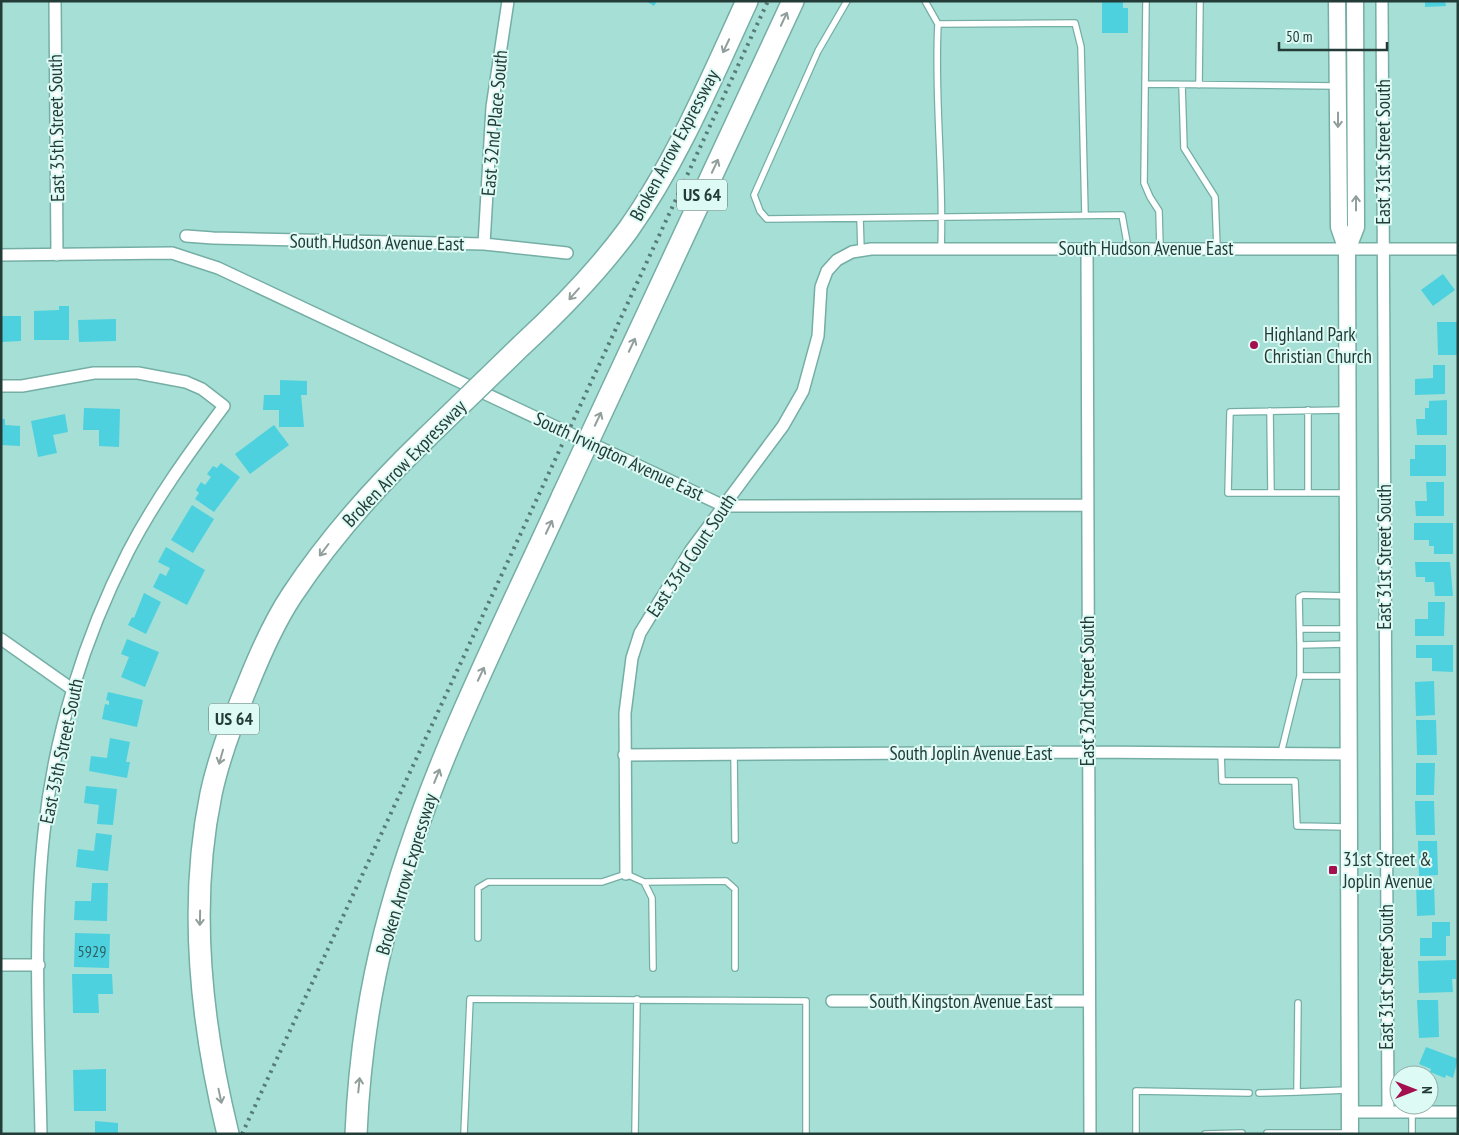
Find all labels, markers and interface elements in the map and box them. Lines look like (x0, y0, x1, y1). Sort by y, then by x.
one-way arrow (780, 12, 790, 27)
scale bar (1279, 20, 1386, 52)
text: 50 m (1286, 27, 1312, 46)
one-way arrow (721, 38, 731, 53)
street label: East 32nd Place South (476, 49, 512, 197)
street label: East 35th Street South (43, 54, 69, 202)
street label: Broken Arrow Expressway (624, 65, 724, 225)
street label: East 31st Street South (1371, 79, 1395, 225)
one-way arrow (1334, 112, 1343, 128)
one-way arrow (711, 159, 721, 174)
road number: US 64 (677, 180, 727, 210)
one-way arrow (1351, 195, 1361, 211)
street label: South Hudson Avenue East (289, 228, 465, 256)
street label: South Hudson Avenue East (1059, 236, 1234, 260)
one-way arrow (568, 287, 580, 300)
place label: Highland Park Christian Church (1264, 322, 1372, 368)
one-way arrow (628, 338, 638, 353)
marker: Highland Park Christian Church (1248, 339, 1260, 351)
street label: Broken Arrow Expressway (337, 394, 471, 532)
street label: South Irvington Avenue East (530, 406, 708, 506)
one-way arrow (594, 412, 604, 427)
street label: East 31st Street South (1372, 484, 1396, 630)
street label: East 33rd Court South (641, 489, 741, 621)
one-way arrow (544, 520, 554, 535)
one-way arrow (319, 543, 329, 557)
street label: East 32nd Street South (1075, 616, 1099, 766)
one-way arrow (476, 667, 486, 682)
street label: East 35th Street South (34, 676, 88, 826)
road number: US 64 (209, 704, 259, 734)
street label: South Joplin Avenue East (889, 741, 1053, 765)
one-way arrow (216, 749, 226, 765)
one-way arrow (433, 769, 442, 784)
street label: Broken Arrow Expressway (370, 790, 442, 958)
place label: 31st Street & Joplin Avenue (1342, 847, 1433, 893)
marker: 31st Street & Joplin Avenue (1327, 864, 1339, 876)
street label: East 31st Street South (1374, 904, 1398, 1050)
one-way arrow (195, 910, 205, 926)
house number: 5929 (78, 941, 106, 961)
street label: South Kingston Avenue East (869, 989, 1053, 1013)
north arrow (1389, 1065, 1439, 1115)
one-way arrow (354, 1077, 364, 1093)
text: N (1418, 1086, 1436, 1094)
one-way arrow (216, 1088, 225, 1104)

